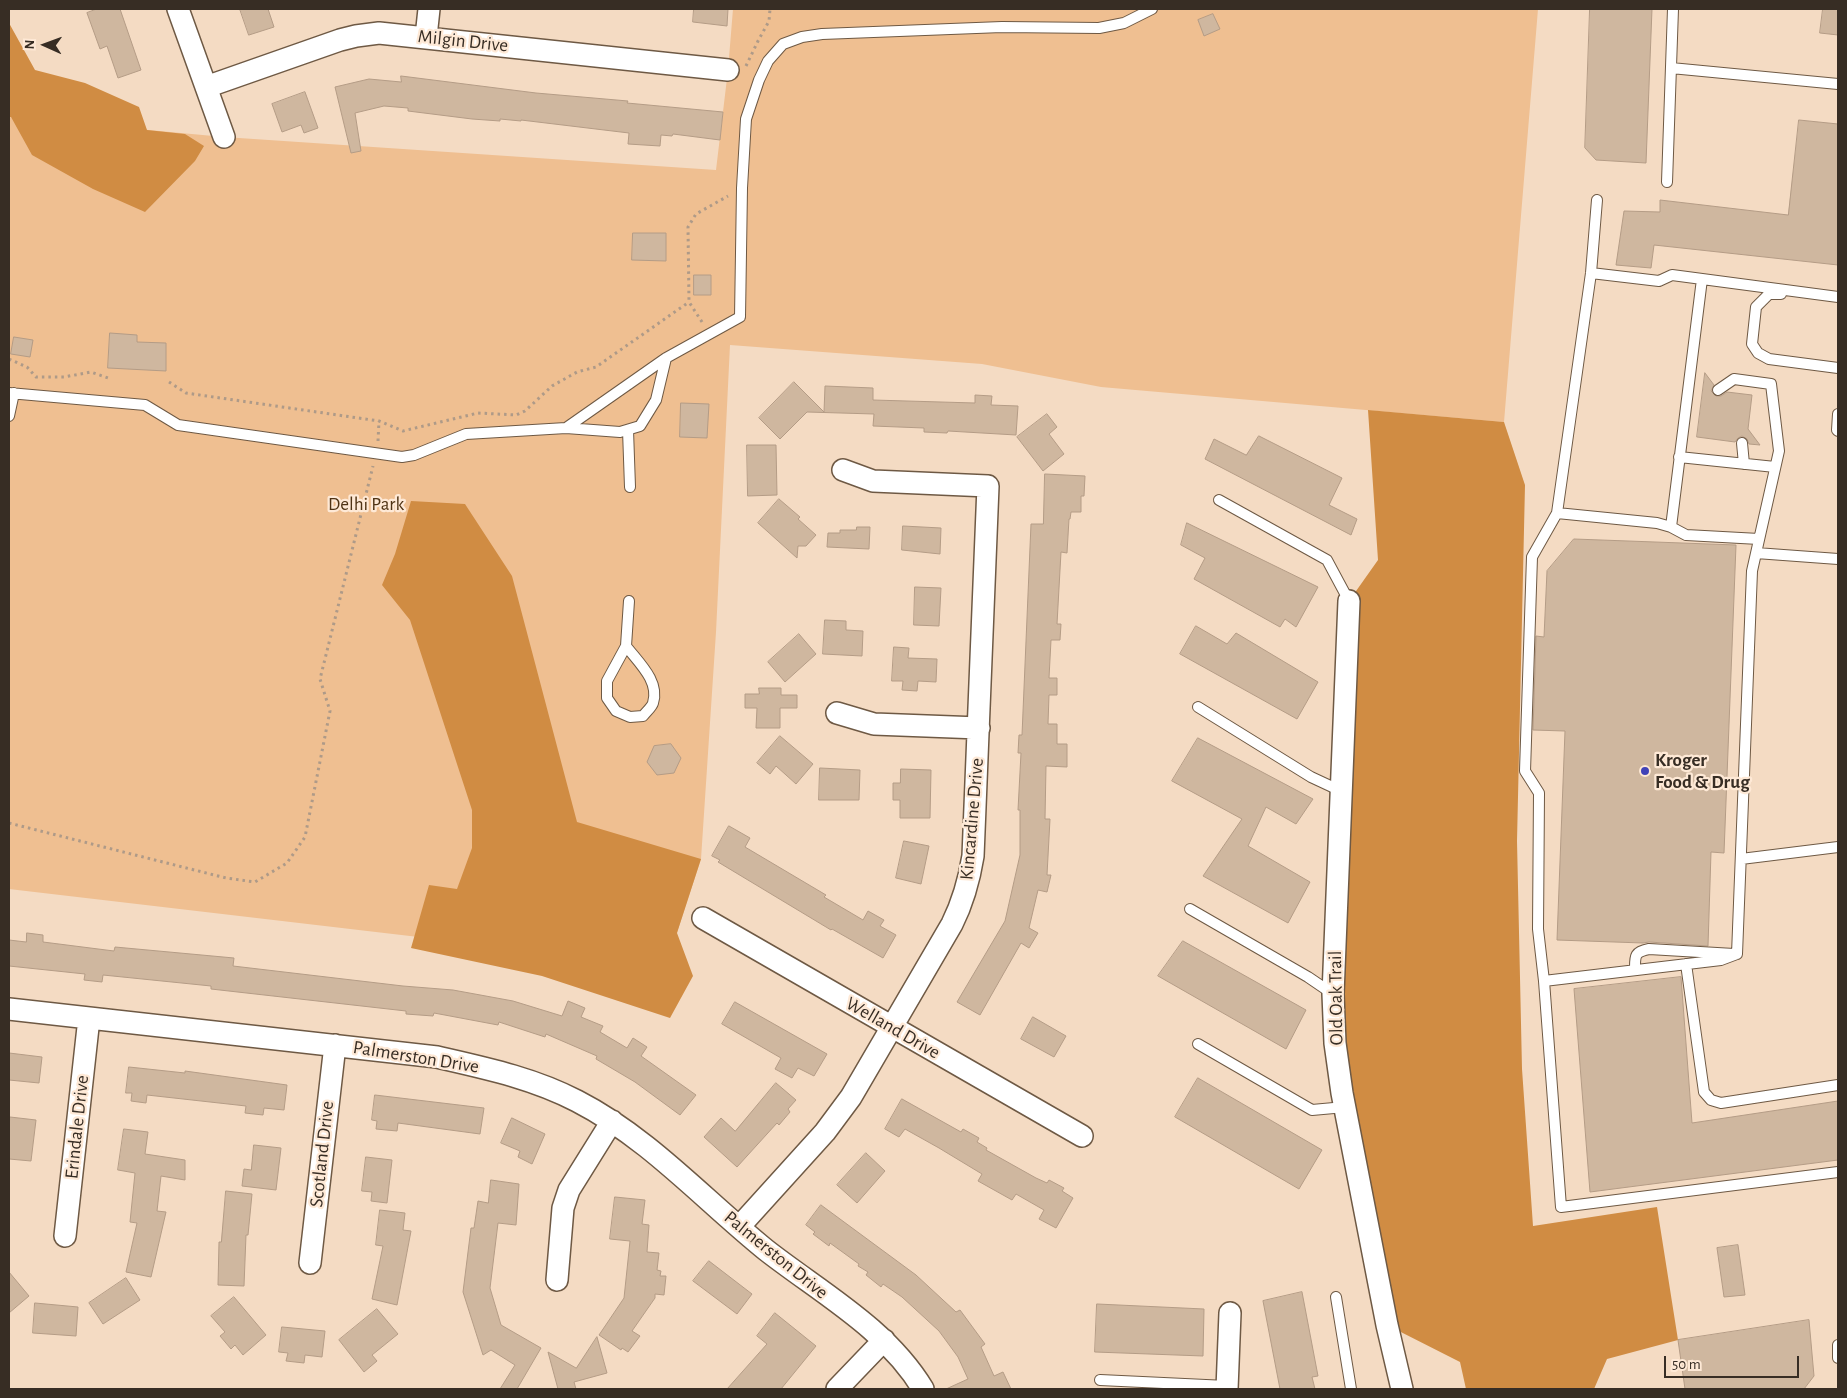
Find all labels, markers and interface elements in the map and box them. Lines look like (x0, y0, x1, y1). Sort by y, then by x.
north arrow (20, 20, 70, 70)
street label: Milgin Drive (417, 25, 509, 57)
text: N (23, 39, 37, 50)
park label: Delhi Park (328, 493, 404, 515)
place label: Kroger Food & Drug (1655, 749, 1750, 793)
street label: Kincardine Drive (955, 757, 989, 881)
marker: Kroger Food & Drug (1639, 765, 1651, 777)
street label: Old Oak Trail (1324, 951, 1348, 1045)
street label: Welland Drive (842, 992, 944, 1064)
street label: Palmerston Drive (351, 1036, 481, 1078)
street label: Erindale Drive (60, 1074, 94, 1180)
street label: Scotland Drive (305, 1100, 339, 1208)
street label: Palmerston Drive (719, 1206, 833, 1304)
scale bar (1667, 1346, 1802, 1378)
text: 50 m (1672, 1357, 1701, 1372)

